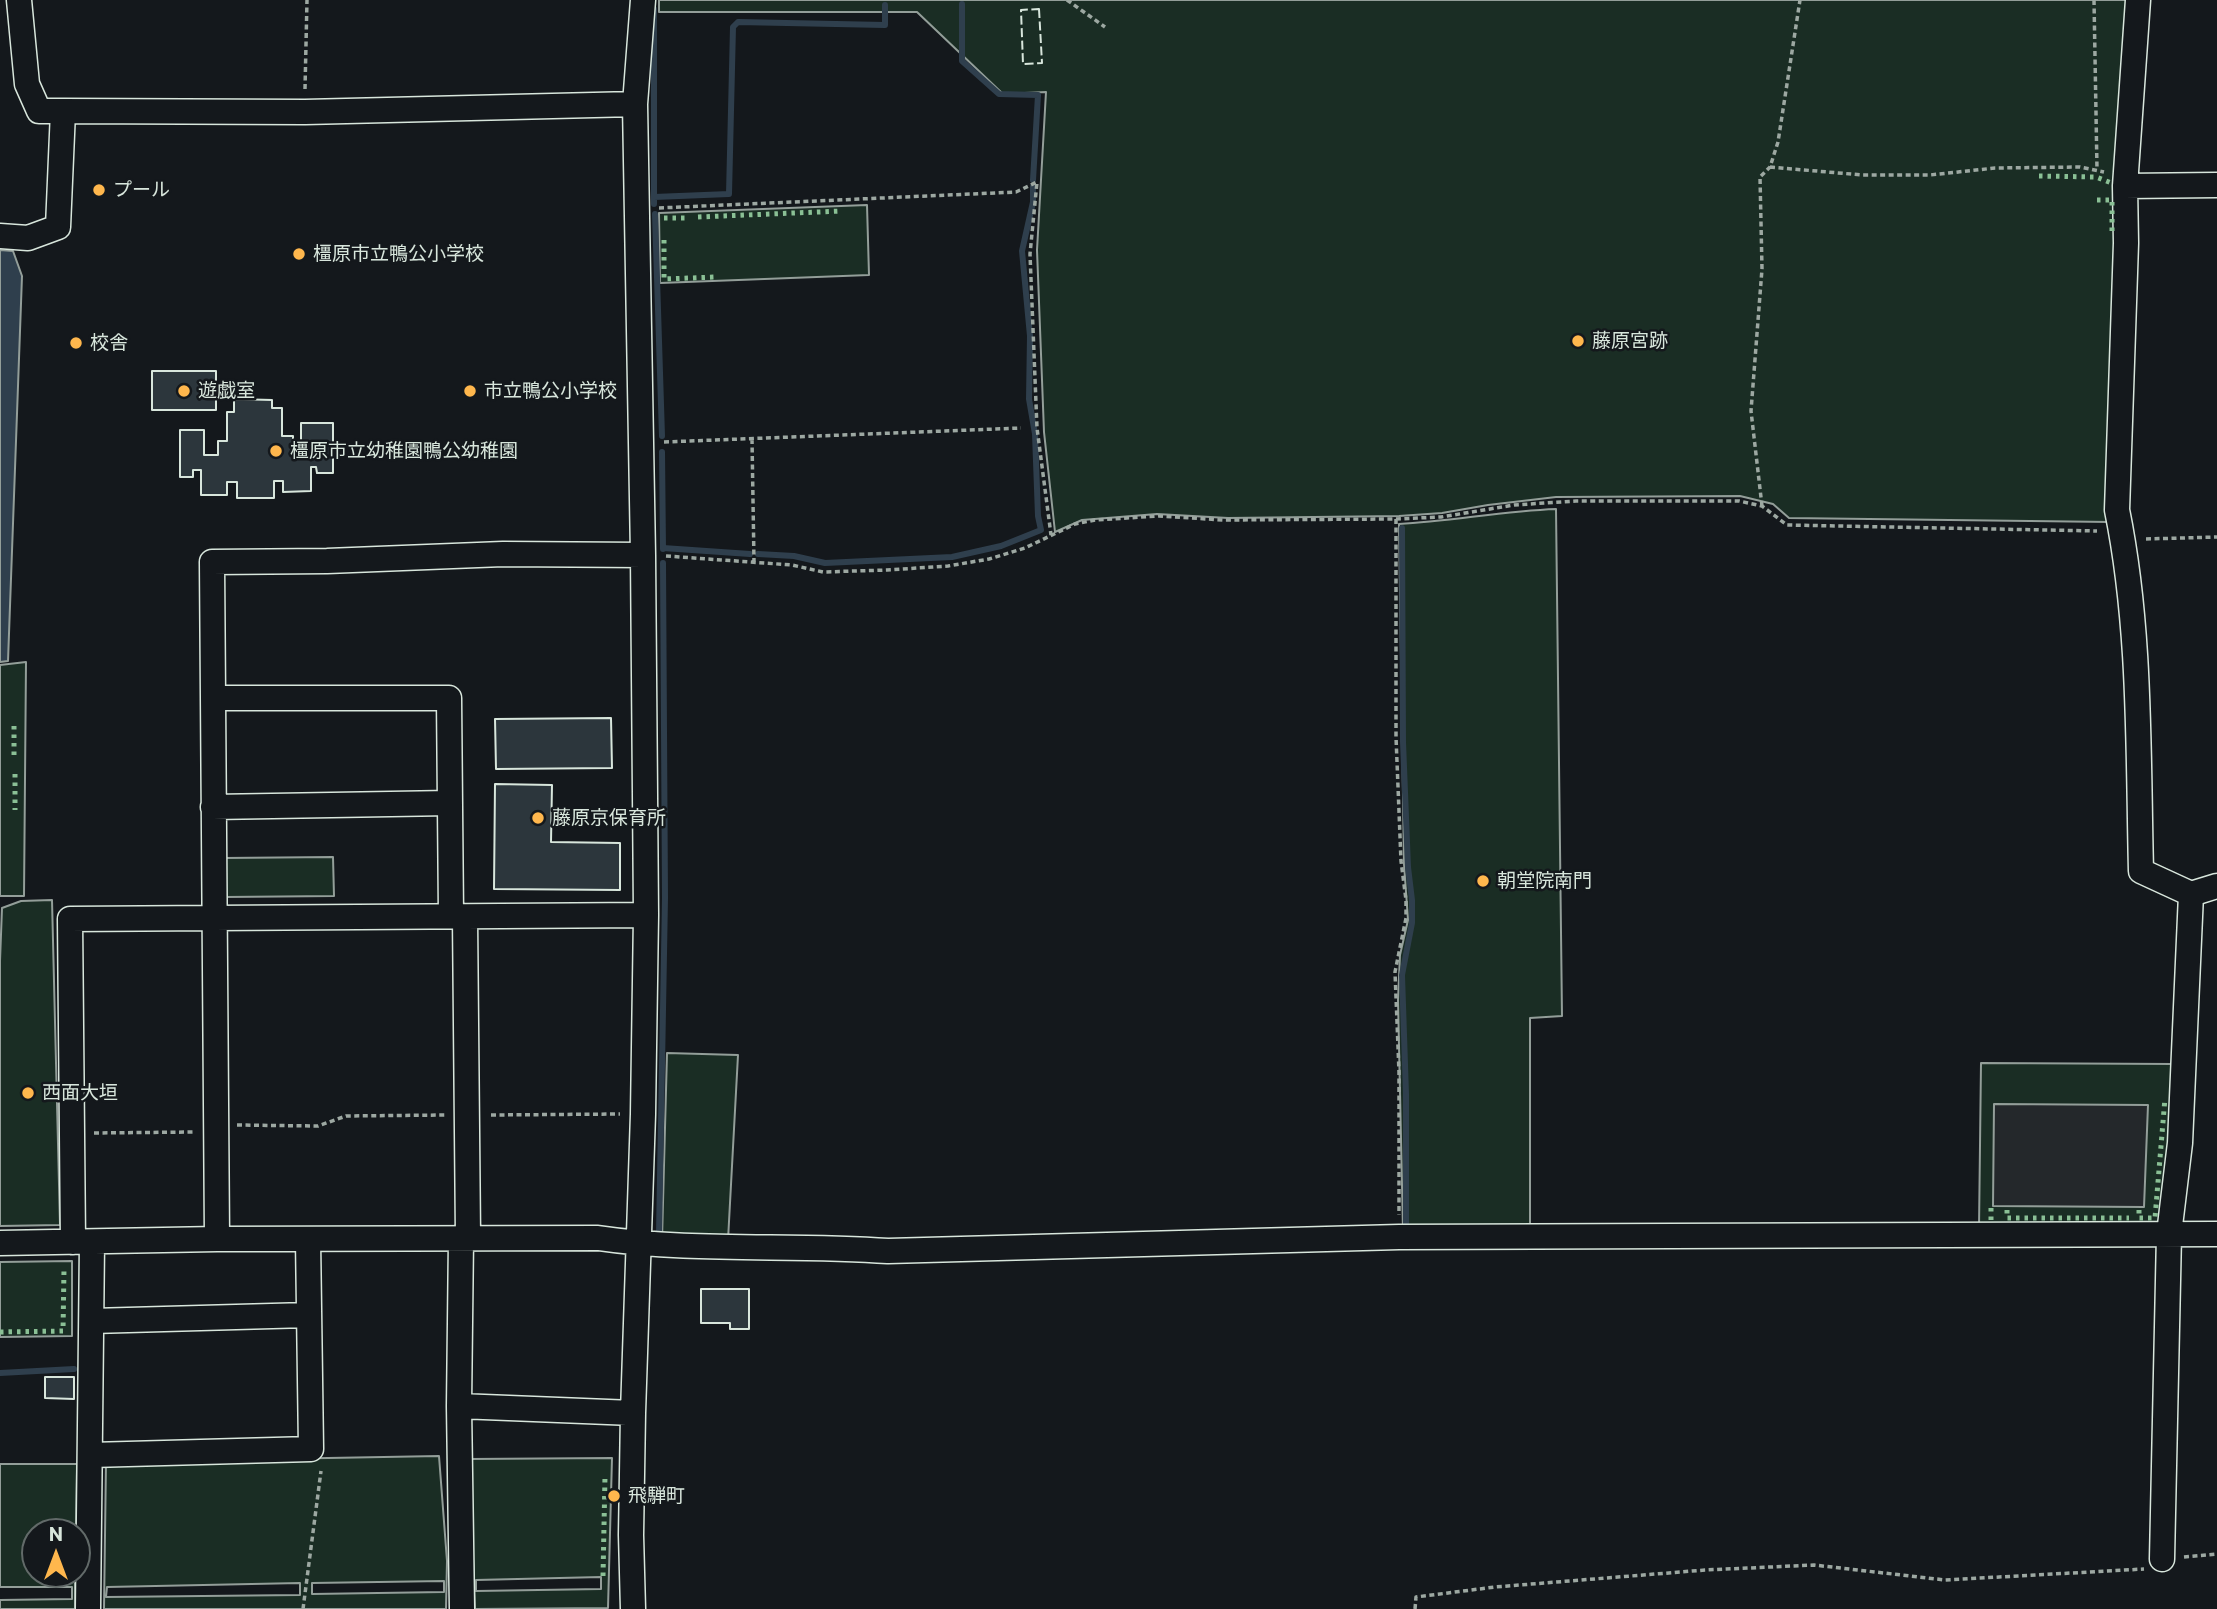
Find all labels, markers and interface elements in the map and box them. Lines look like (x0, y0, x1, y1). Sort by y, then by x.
place label: プール (113, 179, 170, 201)
marker: プール (91, 182, 107, 198)
place label: 橿原市立鴨公小学校 (313, 243, 484, 265)
marker: 橿原市立鴨公小学校 (291, 246, 307, 262)
place label: 藤原宮跡 (1592, 330, 1668, 352)
place label: 校舎 (90, 332, 128, 354)
marker: 藤原宮跡 (1570, 333, 1586, 349)
marker: 校舎 (68, 335, 84, 351)
place label: 遊戯室 (198, 380, 255, 402)
place label: 市立鴨公小学校 (484, 380, 617, 402)
marker: 遊戯室 (176, 383, 192, 399)
marker: 市立鴨公小学校 (462, 383, 478, 399)
place label: 橿原市立幼稚園鴨公幼稚園 (290, 440, 518, 462)
marker: 橿原市立幼稚園鴨公幼稚園 (268, 443, 284, 459)
place label: 藤原京保育所 (552, 807, 666, 829)
marker: 藤原京保育所 (530, 810, 546, 826)
place label: 朝堂院南門 (1497, 870, 1592, 892)
marker: 朝堂院南門 (1475, 873, 1491, 889)
place label: 西面大垣 (42, 1082, 118, 1104)
marker: 西面大垣 (20, 1085, 36, 1101)
place label: 飛騨町 (628, 1485, 685, 1507)
marker: 飛騨町 (606, 1488, 622, 1504)
north arrow (21, 1518, 91, 1588)
text: N (49, 1522, 63, 1545)

